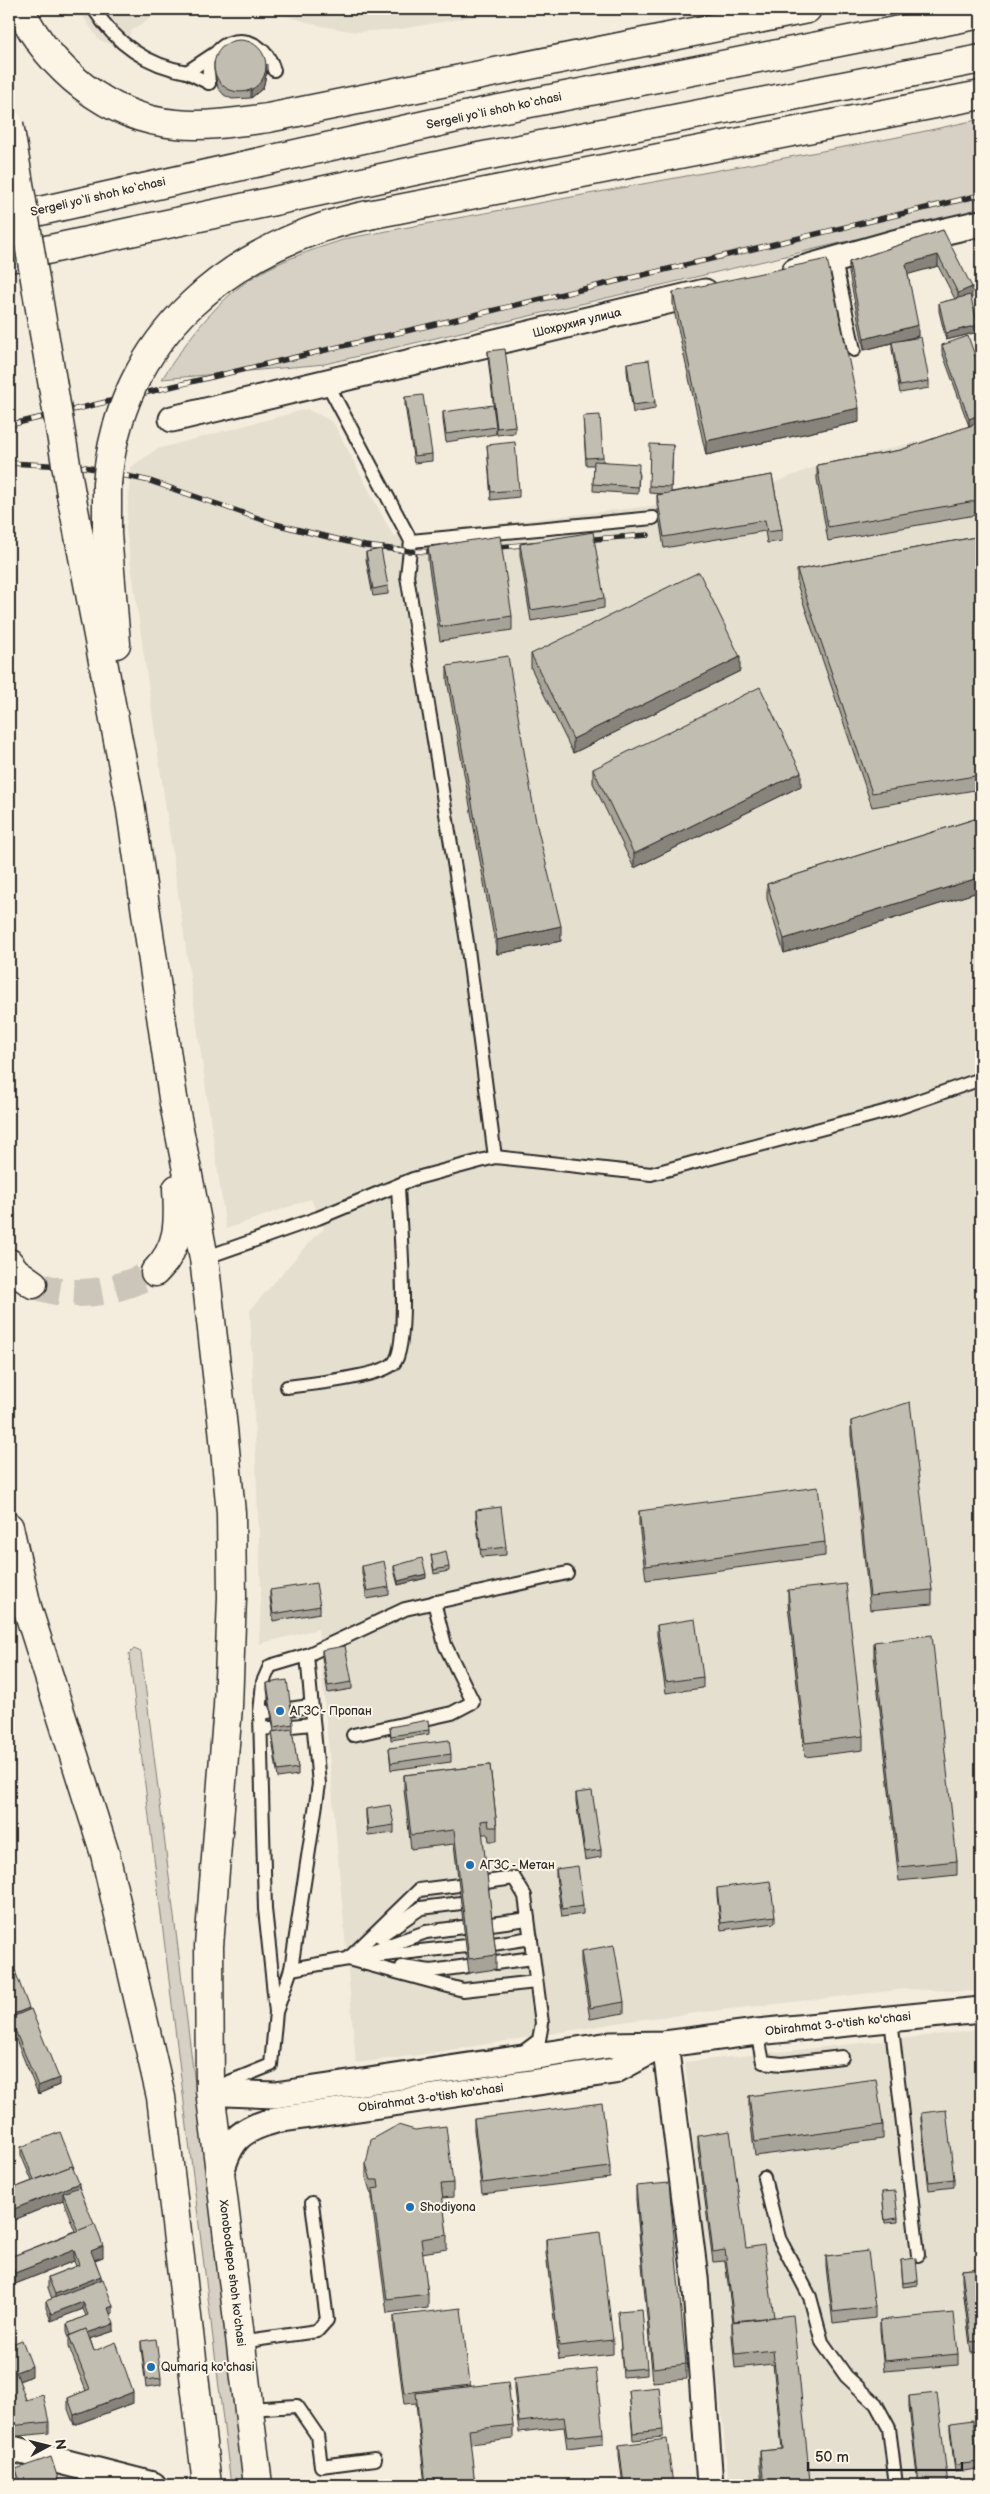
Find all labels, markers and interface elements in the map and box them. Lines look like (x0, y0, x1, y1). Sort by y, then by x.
street label: Sergeli yo‘li shoh ko‘chasi (425, 89, 563, 133)
street label: Sergeli yo‘li shoh ko‘chasi (29, 174, 167, 220)
street label: Шохрухия улица (531, 305, 623, 341)
place label: АГЗС - Пропан (289, 1704, 372, 1719)
marker: АГЗС - Пропан (274, 1705, 286, 1717)
place label: АГЗС - Метан (479, 1858, 555, 1873)
marker: АГЗС - Метан (464, 1859, 476, 1871)
street label: Obirahmat 3-o'tish ko'chasi (764, 2009, 912, 2039)
street label: Obirahmat 3-o'tish ko'chasi (357, 2080, 505, 2116)
street label: Xonobodtepa shoh ko'chasi (215, 2198, 248, 2347)
place label: Shodiyona (420, 2200, 476, 2215)
marker: Shodiyona (404, 2201, 416, 2213)
place label: Qumariq ko'chasi (161, 2360, 255, 2375)
marker: Qumariq ko'chasi (145, 2361, 157, 2373)
north arrow (22, 2422, 72, 2472)
text: N (51, 2438, 69, 2451)
scale bar (808, 2439, 961, 2471)
text: 50 m (815, 2448, 849, 2467)

